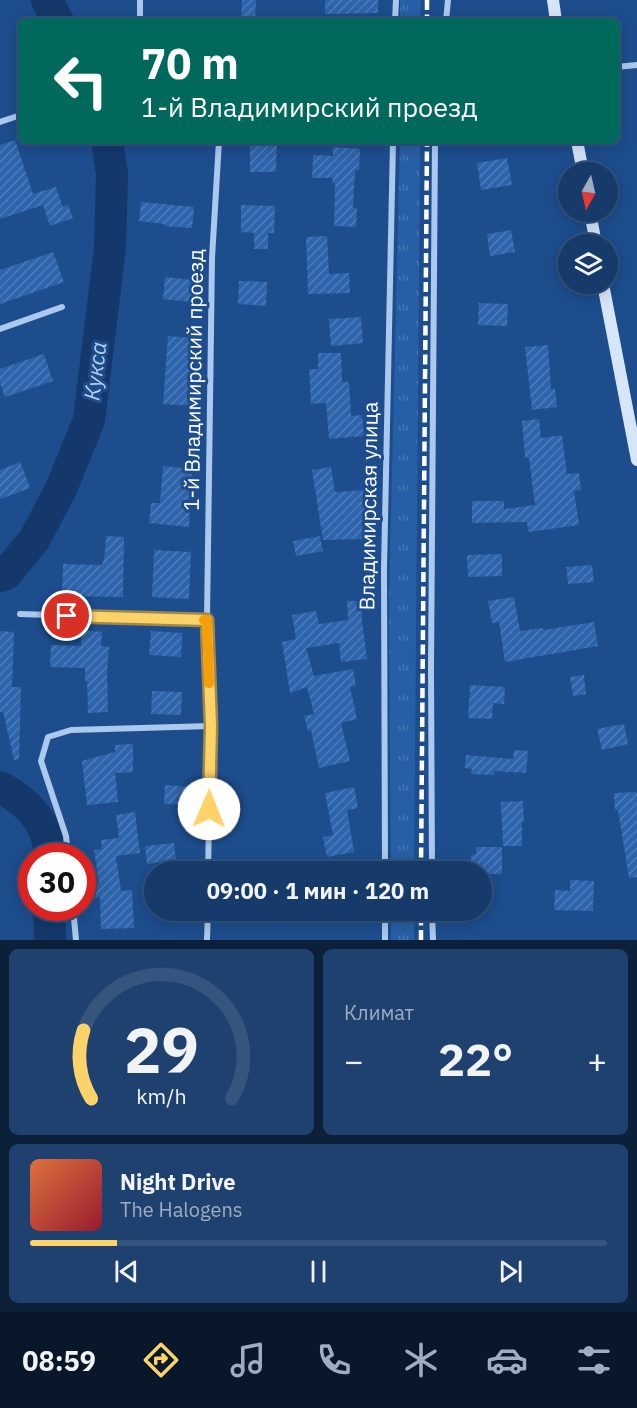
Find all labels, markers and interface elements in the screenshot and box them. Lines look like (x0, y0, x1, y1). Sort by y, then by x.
text: 70 m (141, 36, 239, 91)
icon: left (42, 42, 120, 120)
text: 1-й Владимирский проезд (141, 89, 478, 124)
north arrow (558, 162, 618, 222)
map controls (558, 162, 618, 294)
button: layers (558, 234, 618, 294)
street label: 1-й Владимирский проезд (177, 249, 209, 511)
water label: Кукса (77, 340, 112, 402)
street label: Владимирская улица (352, 401, 384, 611)
pin (41, 590, 92, 641)
icon: arrive (50, 599, 83, 632)
position arrow (177, 777, 241, 841)
speed limit sign: 30 (18, 843, 96, 921)
text: 09:00 · 1 мин · 120 m (207, 876, 429, 905)
text: Климат (344, 999, 414, 1026)
text: 29 (124, 1009, 199, 1090)
text: 22° (438, 1030, 513, 1088)
text: − (344, 1039, 364, 1082)
text: + (587, 1039, 607, 1082)
text: km/h (136, 1082, 187, 1110)
text: Night Drive (120, 1167, 236, 1196)
text: The Halogens (120, 1196, 242, 1223)
icon: previous (110, 1255, 143, 1288)
icon: pause (302, 1255, 335, 1288)
icon: next (494, 1255, 527, 1288)
icon: directions (140, 1339, 182, 1381)
icon: music (227, 1339, 269, 1381)
icon: phone (313, 1339, 355, 1381)
icon: climate (400, 1339, 442, 1381)
icon: car (486, 1339, 528, 1381)
icon: filters (573, 1339, 615, 1381)
text: 08:59 (22, 1343, 96, 1378)

